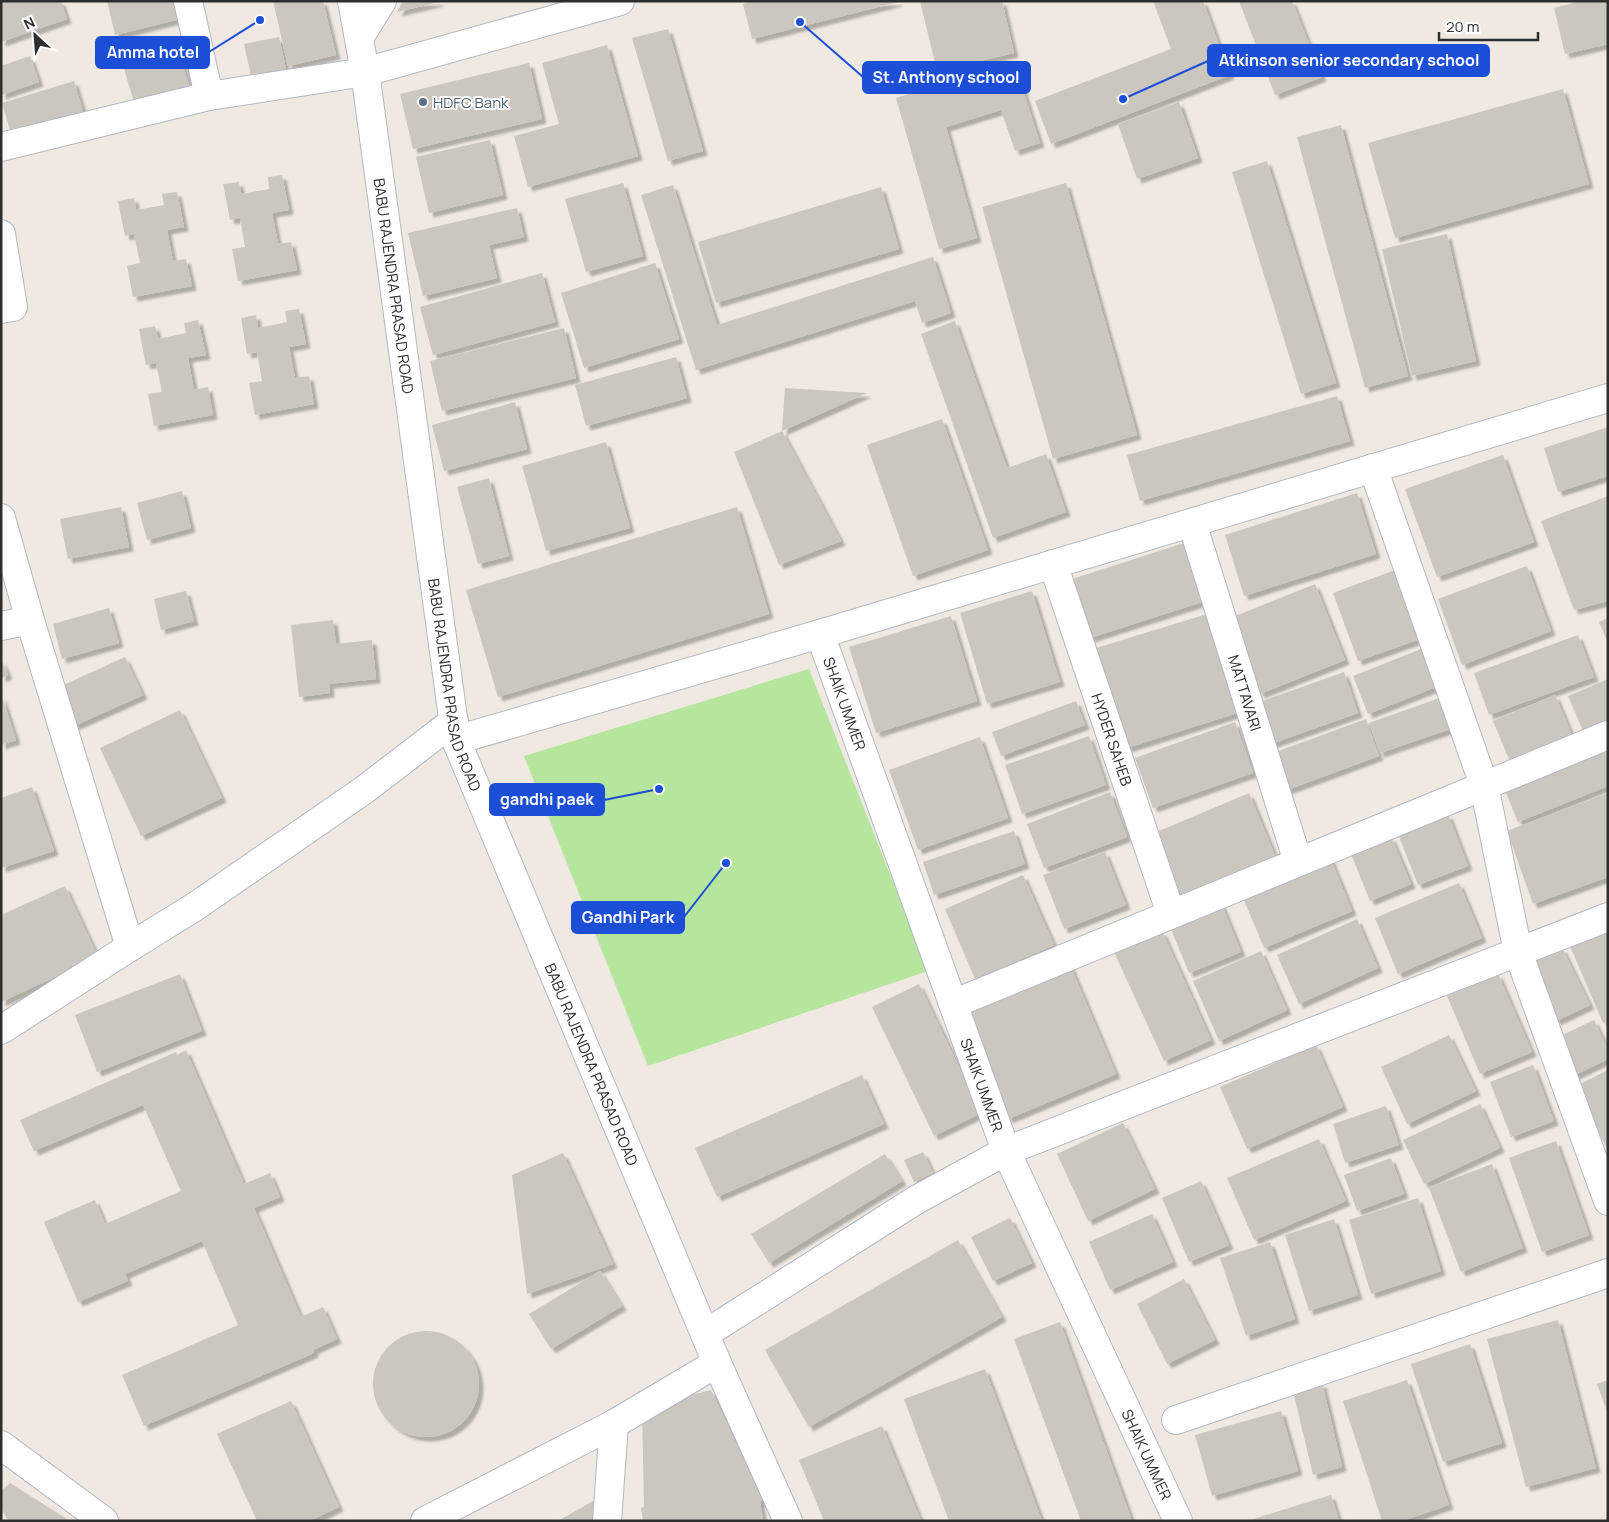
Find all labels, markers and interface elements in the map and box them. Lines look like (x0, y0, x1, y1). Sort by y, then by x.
north arrow (10, 10, 60, 60)
scale bar (1439, 10, 1538, 42)
text: N (20, 12, 38, 34)
text: 20 m (1446, 16, 1479, 37)
callout: Amma hotel (96, 37, 209, 68)
text: Amma hotel (107, 41, 199, 63)
callout: Atkinson senior secondary school (1208, 45, 1489, 76)
text: Atkinson senior secondary school (1219, 49, 1479, 71)
callout: St. Anthony school (863, 62, 1030, 93)
text: St. Anthony school (872, 66, 1020, 88)
place label: HDFC Bank (433, 92, 509, 113)
marker: HDFC Bank (417, 96, 429, 108)
street label: BABU RAJENDRA PRASAD ROAD (369, 177, 419, 395)
street label: BABU RAJENDRA PRASAD ROAD (424, 577, 487, 794)
street label: MATTAVARI (1223, 652, 1267, 734)
street label: SHAIK UMMER (819, 654, 872, 753)
street label: HYDER SAHEB (1087, 690, 1137, 788)
callout: gandhi paek (490, 784, 604, 815)
text: gandhi paek (500, 788, 594, 810)
callout: Gandhi Park (572, 902, 684, 933)
text: Gandhi Park (582, 906, 675, 928)
street label: BABU RAJENDRA PRASAD ROAD (540, 960, 644, 1169)
street label: SHAIK UMMER (956, 1035, 1009, 1134)
street label: SHAIK UMMER (1117, 1406, 1177, 1503)

